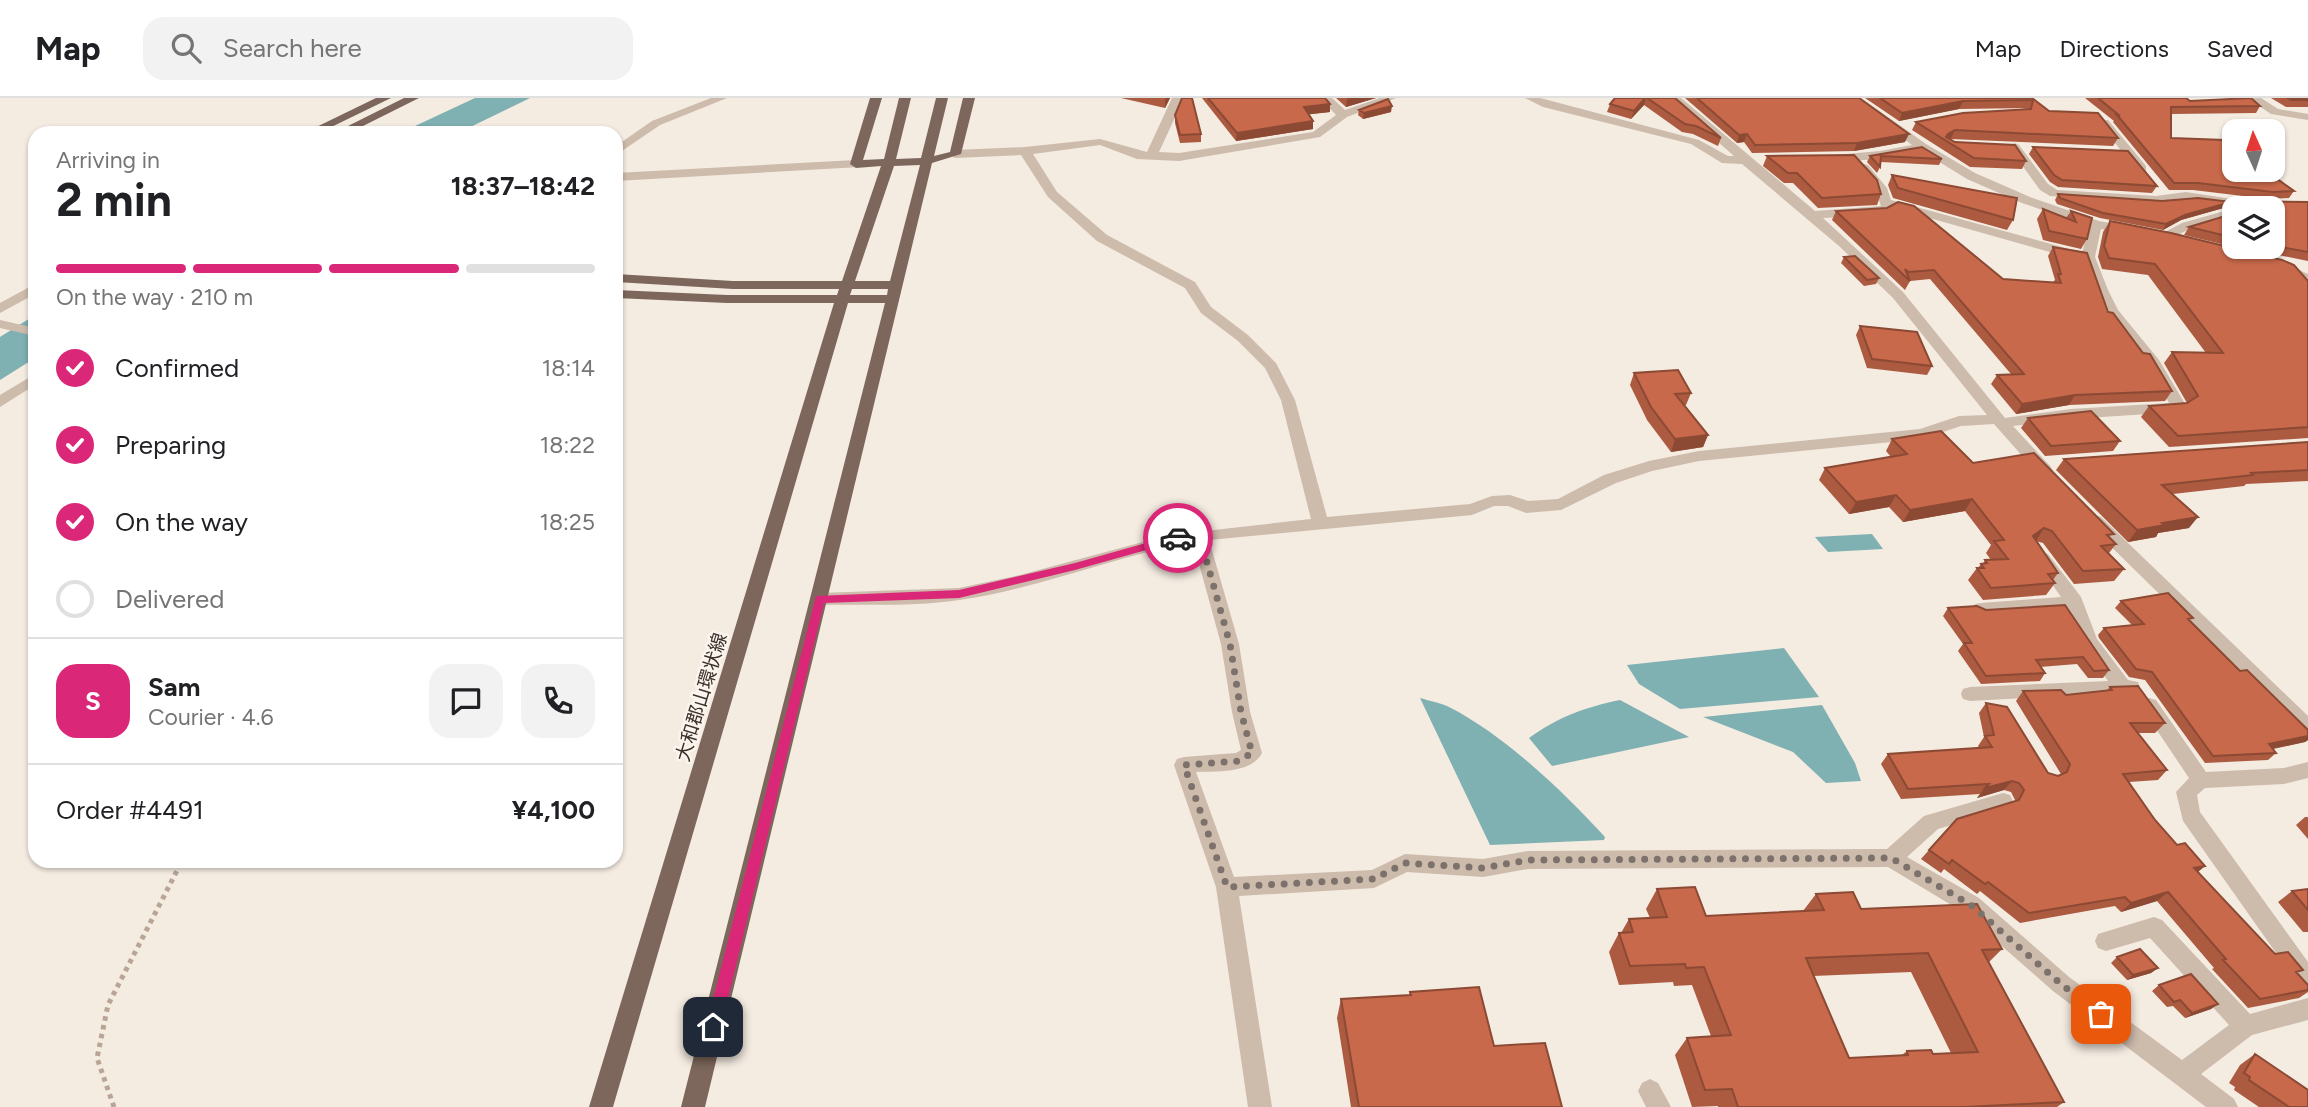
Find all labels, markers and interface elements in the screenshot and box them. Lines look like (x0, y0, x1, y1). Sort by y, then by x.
search box (143, 17, 633, 80)
text: Map (35, 29, 101, 68)
icon: search (167, 29, 205, 67)
text: Search here (223, 32, 362, 64)
text: Map (1975, 34, 2021, 63)
text: Directions (2059, 34, 2169, 63)
text: Saved (2207, 34, 2273, 63)
north arrow (2222, 119, 2286, 182)
map controls (2222, 119, 2285, 259)
text: Arriving in (56, 146, 160, 174)
text: 18:37–18:42 (451, 170, 595, 202)
text: 2 min (56, 172, 172, 228)
button: layers (2222, 196, 2285, 259)
text: On the way · 210 m (56, 283, 253, 311)
icon: check (56, 349, 94, 387)
text: Confirmed (115, 352, 239, 384)
text: 18:14 (542, 354, 595, 382)
icon: check (56, 426, 94, 464)
text: Preparing (115, 429, 226, 461)
text: 18:22 (540, 431, 595, 459)
icon: check (56, 503, 94, 541)
courier (1143, 503, 1213, 573)
text: On the way (115, 506, 248, 538)
text: 18:25 (539, 508, 595, 536)
icon: car (1159, 519, 1197, 557)
text: Delivered (115, 583, 224, 615)
street label: 大和郡山環状線 (671, 630, 732, 764)
button: chat (429, 664, 503, 738)
button: phone (521, 664, 595, 738)
text: Sam (148, 671, 200, 703)
text: S (85, 685, 101, 717)
text: Courier · 4.6 (148, 703, 274, 731)
text: Order #4491 (56, 794, 204, 826)
text: ¥4,100 (512, 794, 595, 826)
pin (2071, 984, 2131, 1044)
icon: bag (2082, 995, 2120, 1033)
pin (683, 997, 743, 1057)
icon: home (694, 1008, 732, 1046)

